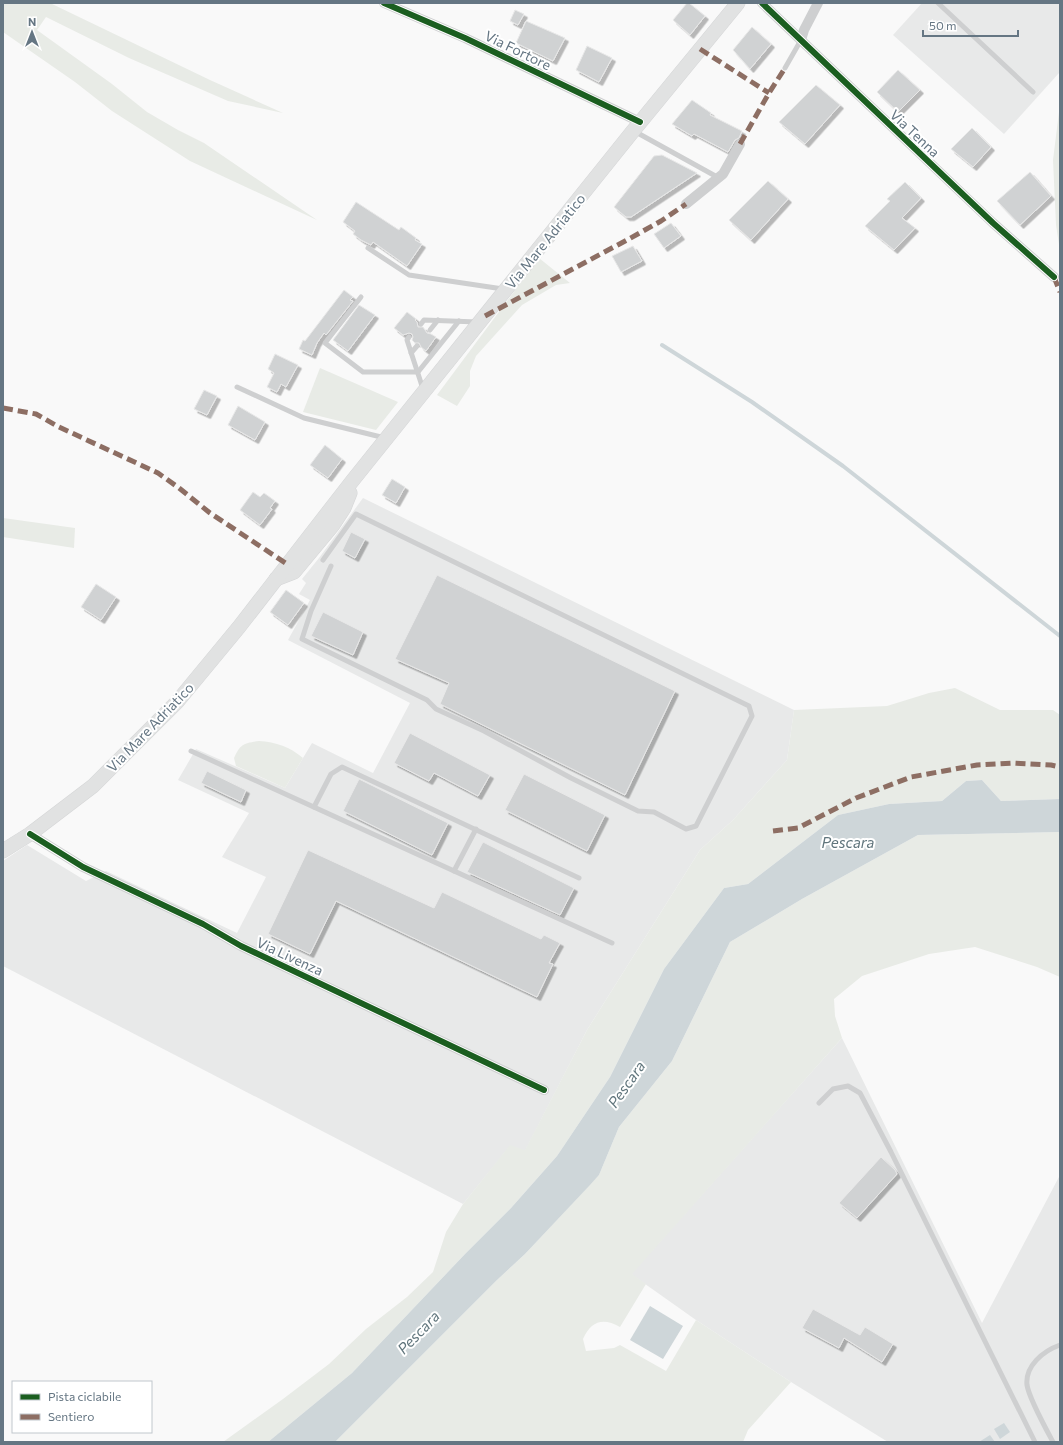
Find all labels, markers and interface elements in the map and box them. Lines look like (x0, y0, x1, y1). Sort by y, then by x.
north arrow (12, 12, 52, 52)
scale bar (923, 12, 1018, 38)
text: N (28, 15, 36, 28)
text: 50 m (929, 18, 957, 32)
street label: Via Fortore (482, 27, 554, 73)
street label: Via Tenna (887, 106, 943, 160)
street label: Via Mare Adriatico (501, 190, 589, 292)
street label: Via Mare Adriatico (103, 679, 197, 775)
water label: Pescara (822, 833, 875, 851)
street label: Via Livenza (254, 933, 326, 979)
water label: Pescara (603, 1057, 649, 1111)
water label: Pescara (393, 1307, 443, 1357)
legend (12, 1381, 152, 1433)
text: Pista ciclabile (48, 1389, 121, 1403)
text: Sentiero (48, 1409, 94, 1423)

